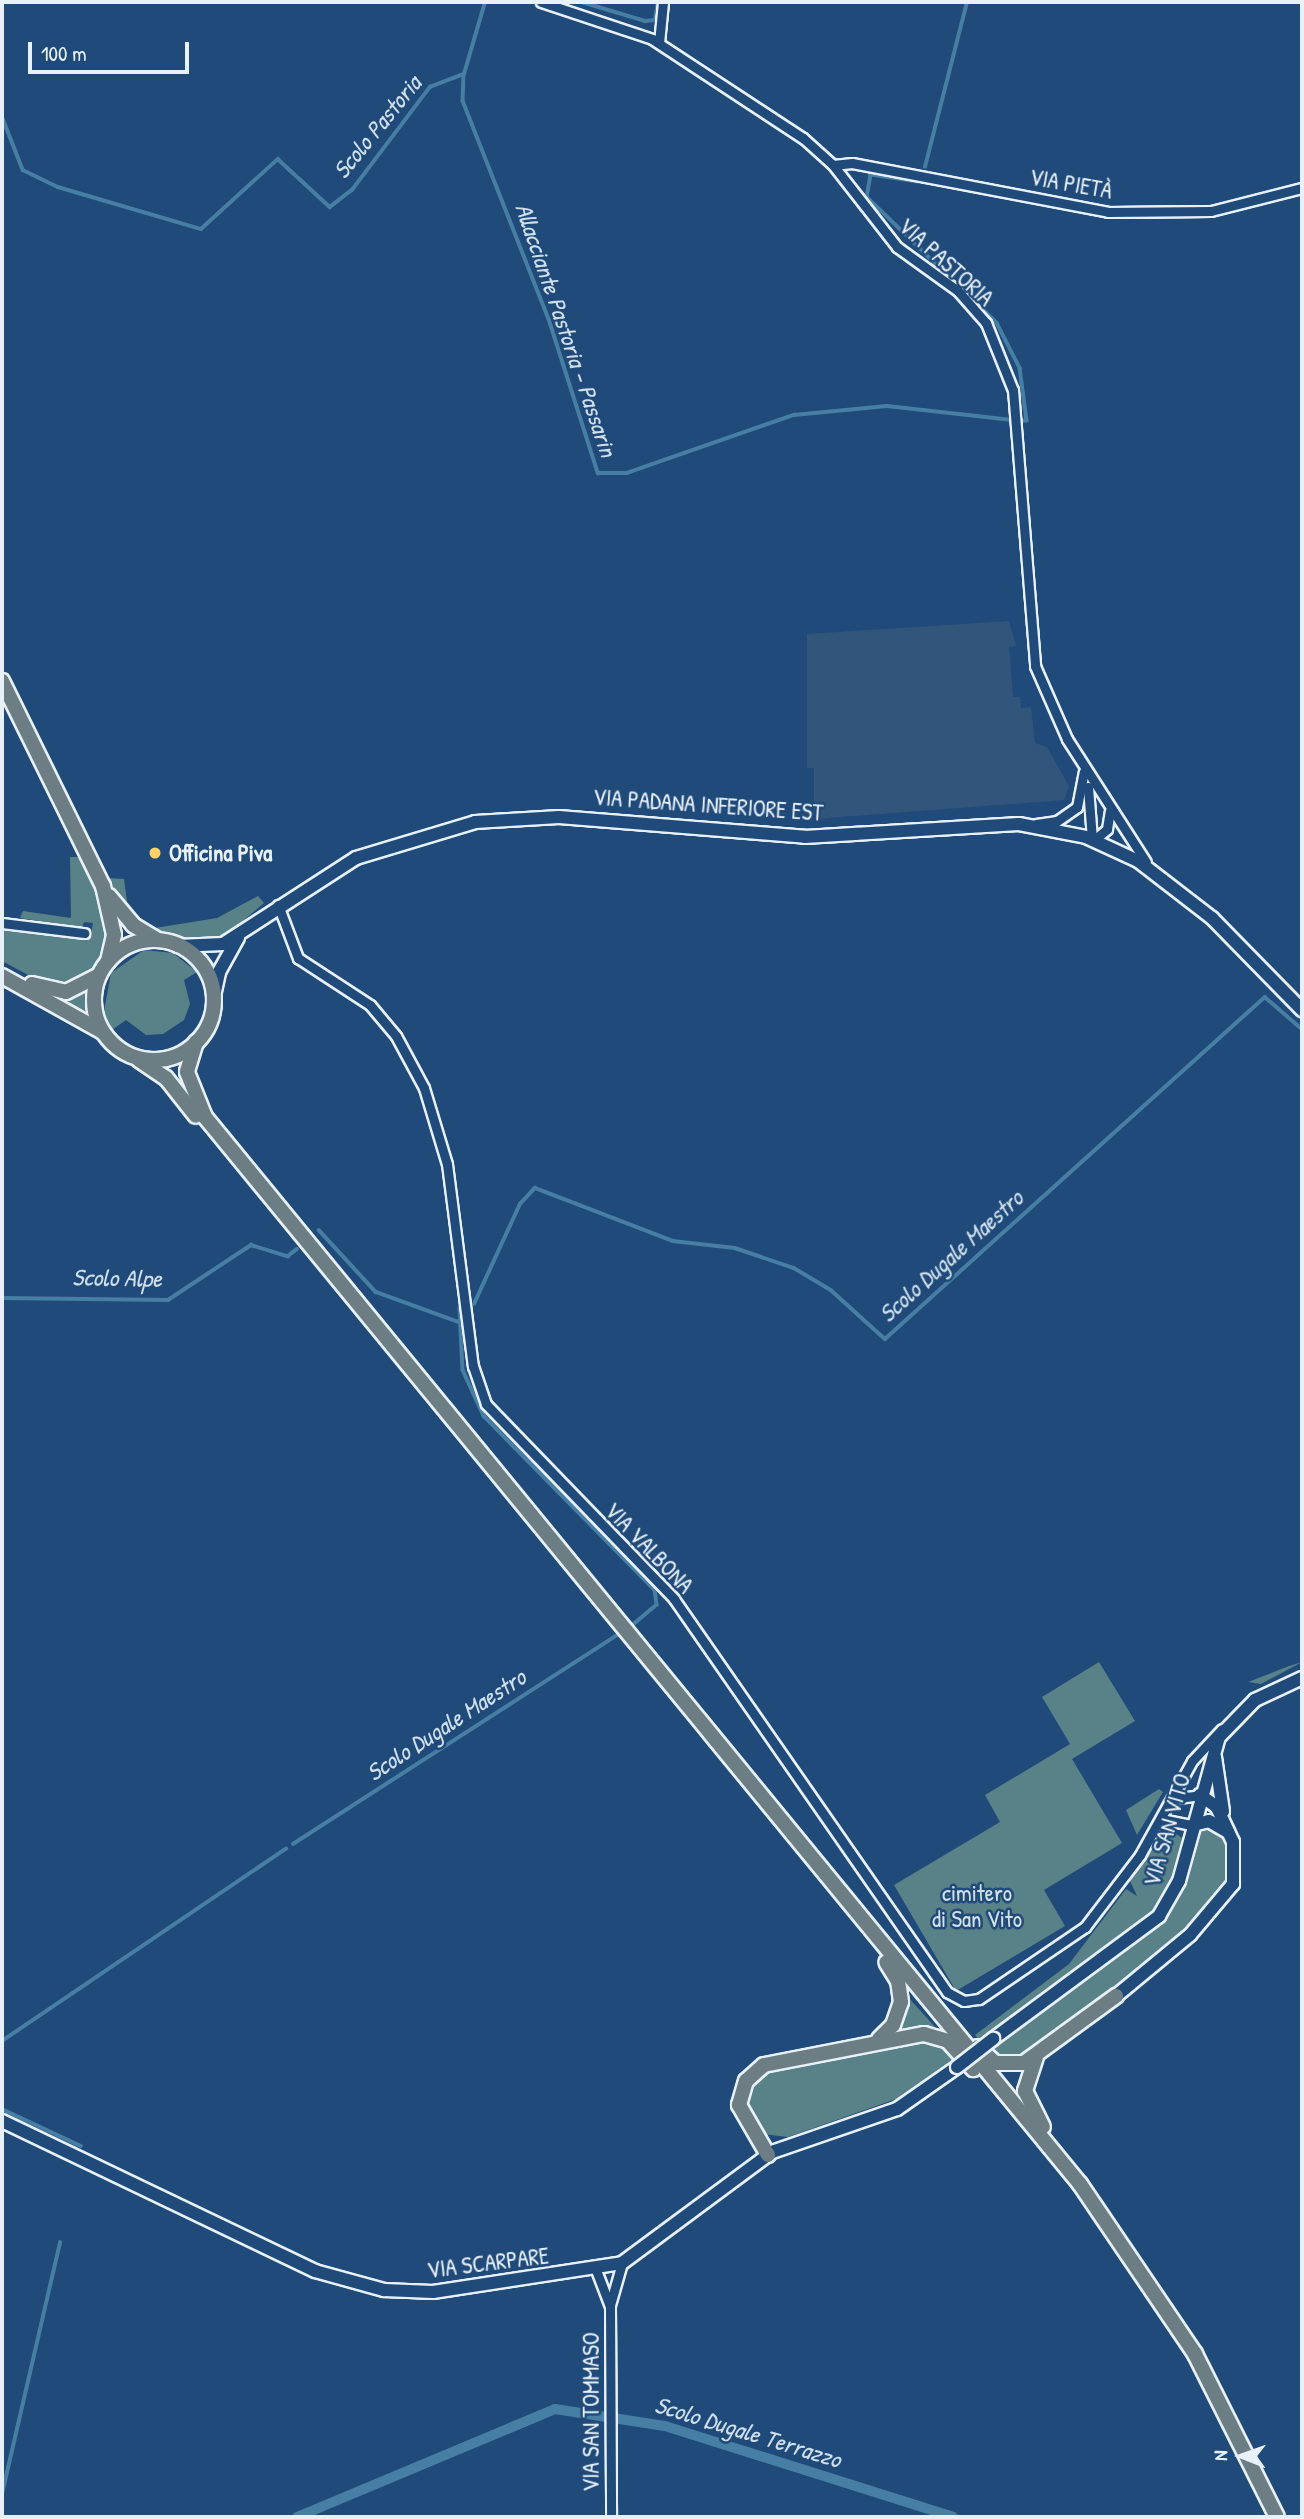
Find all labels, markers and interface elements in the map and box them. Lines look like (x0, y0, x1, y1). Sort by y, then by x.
scale bar (32, 28, 192, 72)
text: 100 m (41, 39, 87, 68)
water label: Scolo Pastoria (327, 70, 427, 184)
street label: VIA PIETÀ (1028, 163, 1114, 205)
water label: Allacciante Pastoria - Passarin (509, 199, 623, 461)
street label: VIA PASTORIA (893, 212, 999, 312)
street label: VIA PADANA INFERIORE EST (592, 783, 824, 827)
place label: Officina Piva (169, 839, 272, 867)
marker: Officina Piva (147, 845, 163, 861)
water label: Scolo Dugale Maestro (873, 1184, 1029, 1328)
water label: Scolo Alpe (72, 1263, 162, 1293)
street label: VIA VALBONA (599, 1497, 699, 1599)
water label: Scolo Dugale Maestro (361, 1663, 531, 1787)
street label: VIA SAN VITO (1138, 1770, 1196, 1890)
park label: cimitero di San Vito (932, 1879, 1022, 1933)
street label: VIA SCARPARE (425, 2242, 551, 2284)
street label: VIA SAN TOMMASO (577, 2332, 605, 2492)
water label: Scolo Dugale Terrazzo (652, 2390, 844, 2474)
north arrow (1206, 2421, 1276, 2491)
text: N (1207, 2450, 1233, 2461)

